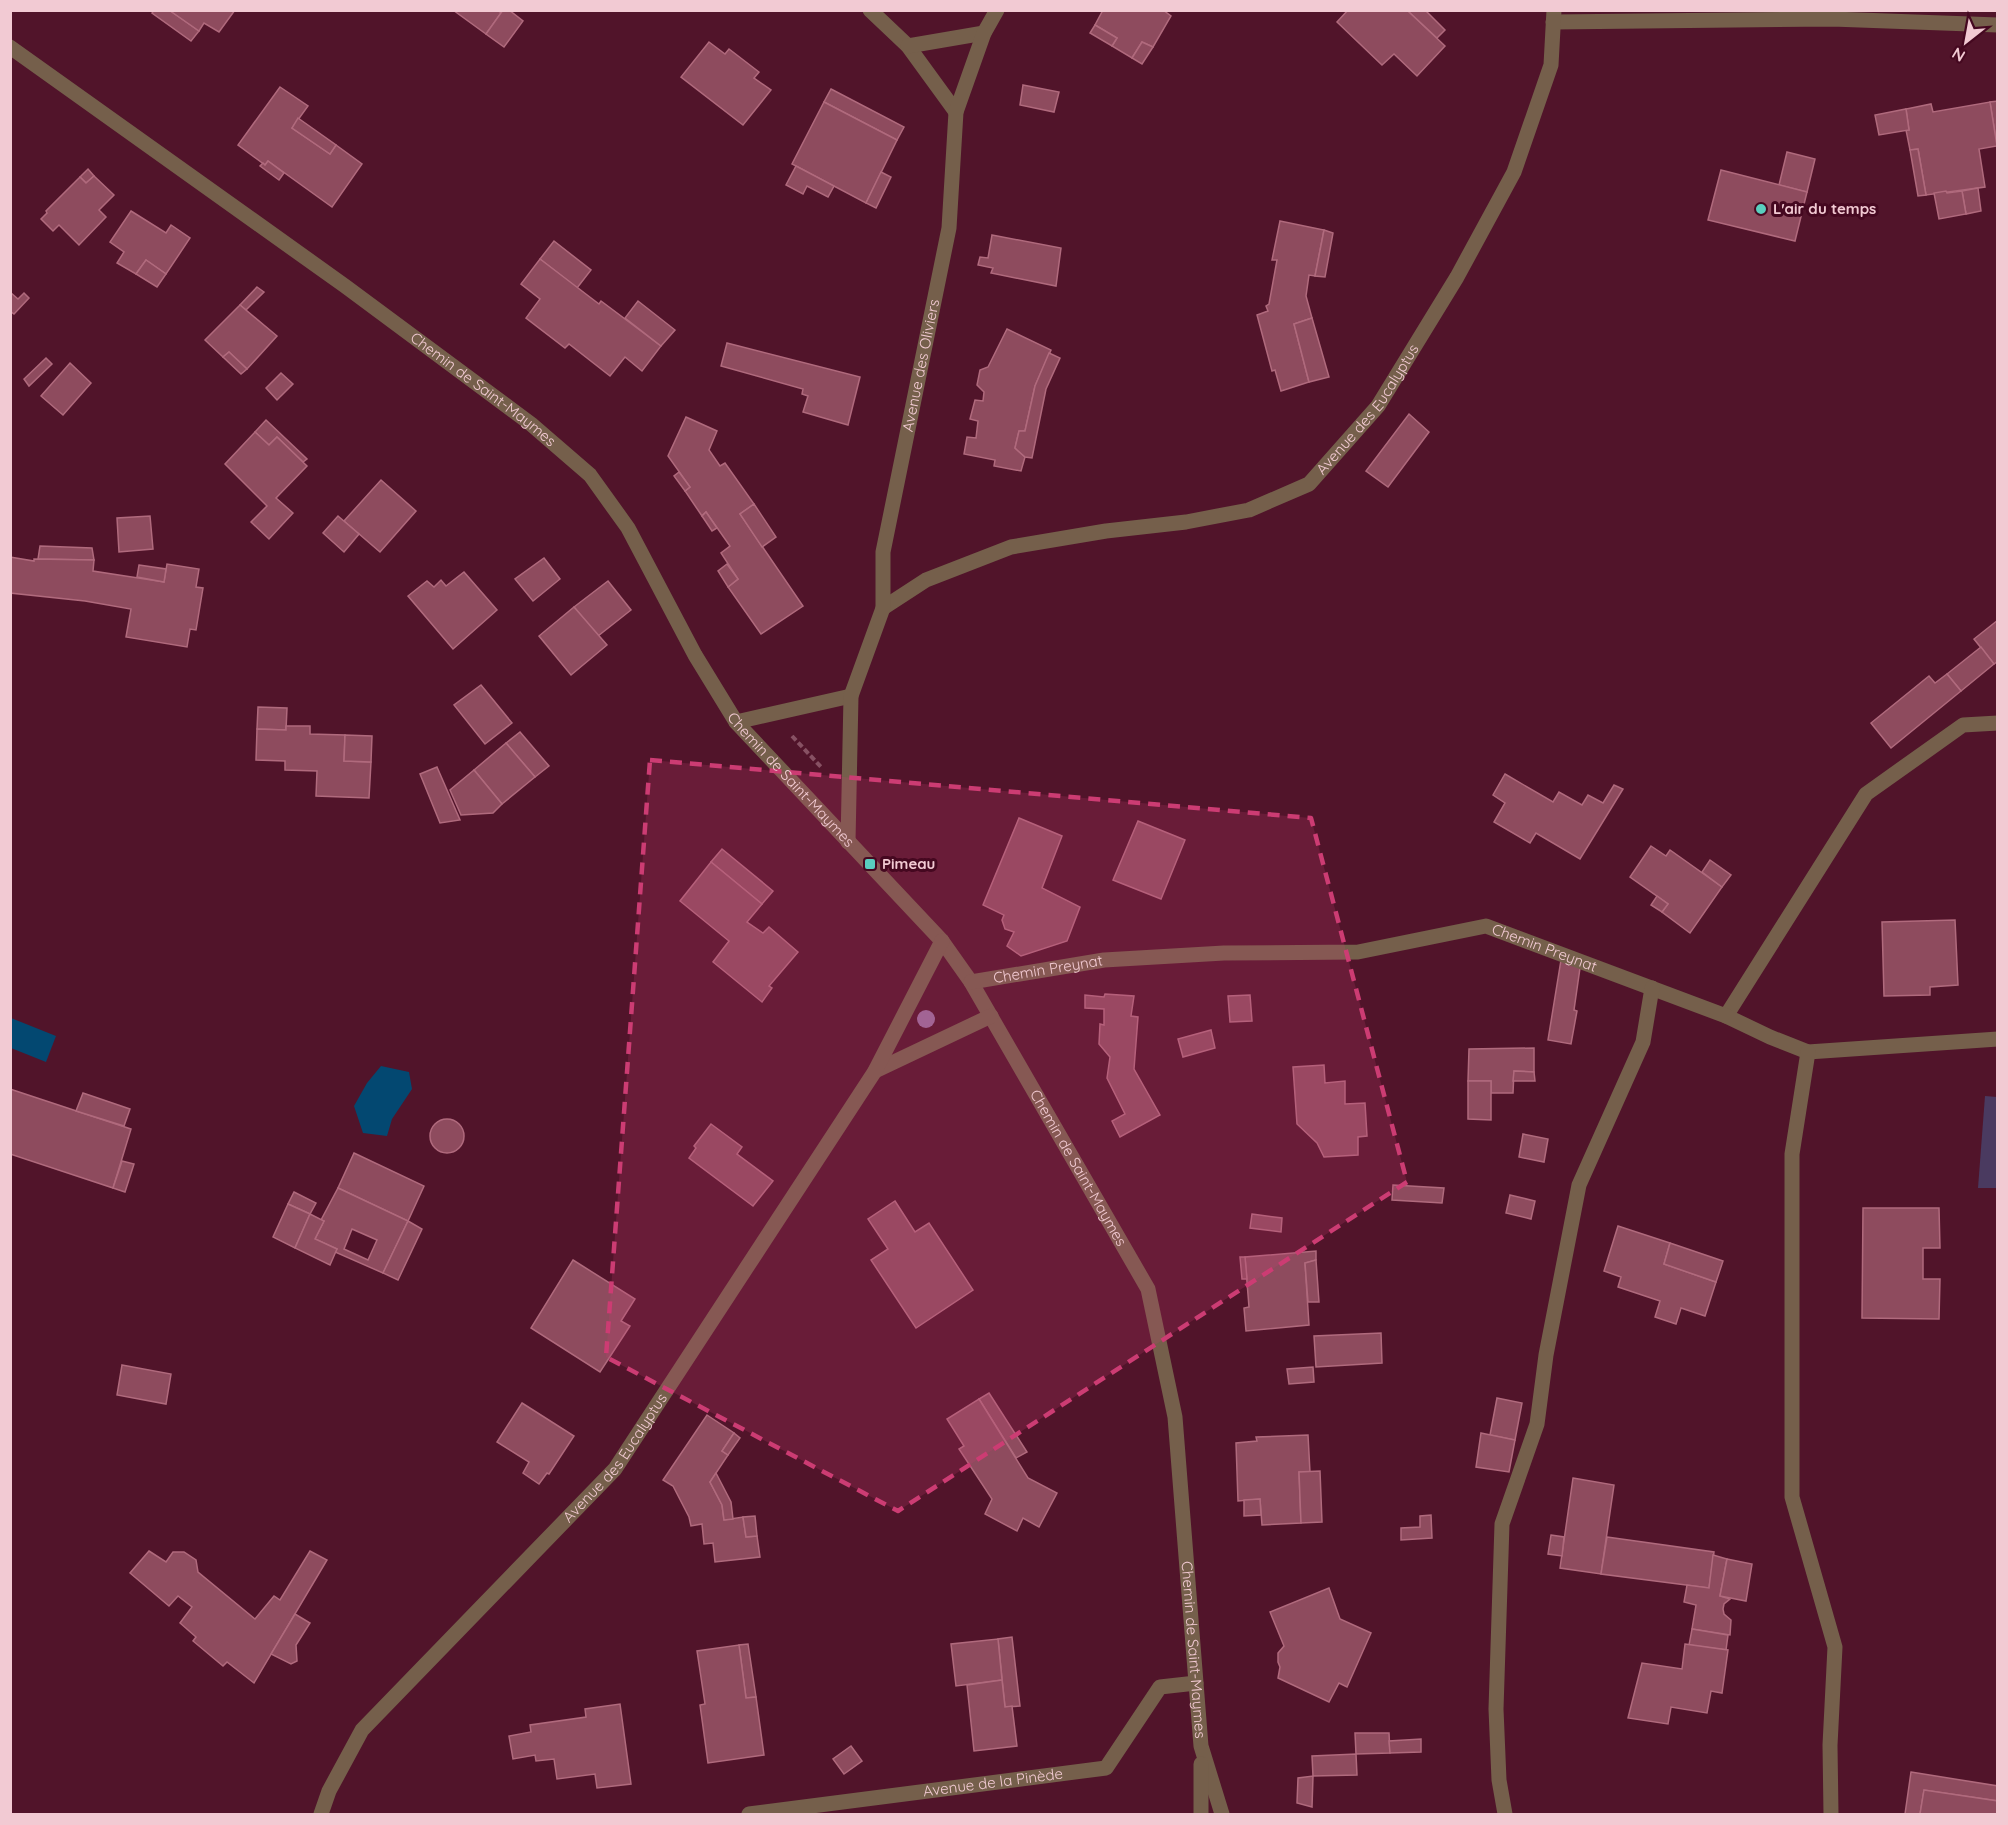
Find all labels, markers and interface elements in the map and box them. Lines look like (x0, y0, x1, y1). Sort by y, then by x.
north arrow (1936, 12, 1996, 72)
text: N (1948, 43, 1968, 66)
place label: L'air du temps (1773, 199, 1876, 218)
marker: L'air du temps (1754, 202, 1768, 216)
street label: Avenue des Oliviers (898, 297, 943, 433)
street label: Chemin de Saint-Maymes (407, 328, 560, 450)
street label: Avenue des Eucalyptus (1312, 340, 1423, 478)
street label: Chemin de Saint-Maymes (723, 709, 859, 851)
place label: Pimeau (882, 854, 935, 873)
marker: Pimeau (863, 857, 877, 871)
street label: Chemin Preynat (1489, 919, 1600, 976)
street label: Chemin Preynat (992, 950, 1104, 987)
street label: Chemin de Saint-Maymes (1026, 1086, 1131, 1249)
street label: Avenue des Eucalyptus (558, 1389, 671, 1526)
street label: Chemin de Saint-Maymes (1177, 1560, 1210, 1739)
street label: Avenue de la Pinède (922, 1764, 1064, 1800)

